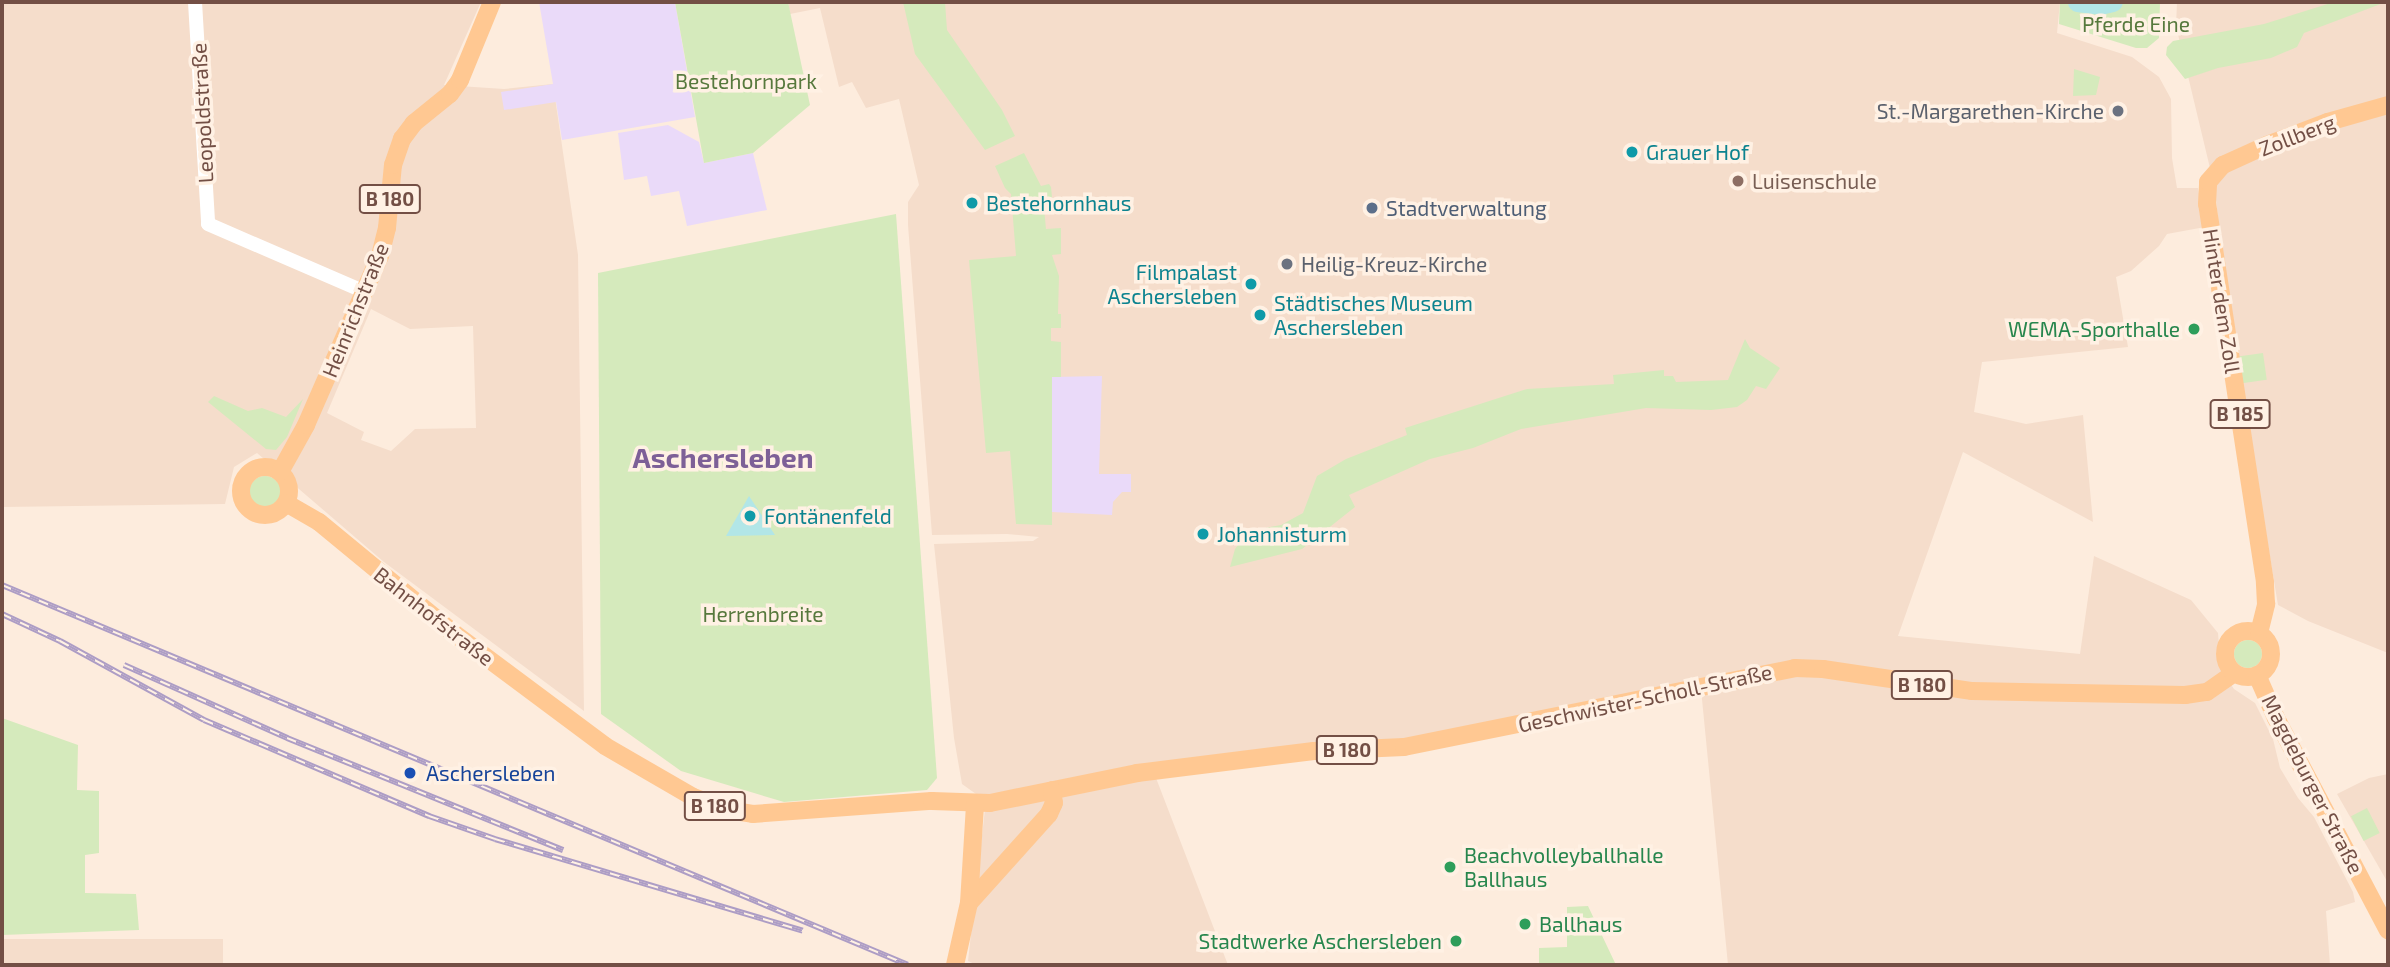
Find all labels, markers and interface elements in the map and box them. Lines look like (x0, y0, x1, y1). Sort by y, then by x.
park label: Pferde Eine (2082, 11, 2190, 37)
street label: Leopoldstraße (186, 42, 218, 184)
park label: Bestehornpark (675, 68, 817, 94)
place label: St.-Margarethen-Kirche (1877, 98, 2104, 124)
marker: St.-Margarethen-Kirche (2110, 103, 2126, 119)
street label: Zollberg (2255, 109, 2339, 161)
place label: Grauer Hof (1646, 139, 1749, 165)
marker: Grauer Hof (1624, 144, 1640, 160)
place label: Luisenschule (1752, 168, 1877, 194)
marker: Luisenschule (1730, 173, 1746, 189)
road number: B 180 (358, 183, 422, 214)
place label: Bestehornhaus (986, 190, 1131, 216)
marker: Bestehornhaus (964, 195, 980, 211)
place label: Stadtverwaltung (1386, 195, 1547, 221)
marker: Stadtverwaltung (1364, 200, 1380, 216)
street label: Hinter dem Zoll (2198, 227, 2246, 375)
street label: Heinrichstraße (317, 239, 393, 381)
place label: Heilig-Kreuz-Kirche (1301, 251, 1487, 277)
marker: Heilig-Kreuz-Kirche (1279, 256, 1295, 272)
place label: Filmpalast Aschersleben (1107, 259, 1237, 309)
marker: Filmpalast Aschersleben (1243, 276, 1259, 292)
place label: Städtisches Museum Aschersleben (1274, 290, 1473, 340)
marker: Städtisches Museum Aschersleben (1252, 307, 1268, 323)
place label: WEMA-Sporthalle (2008, 316, 2180, 342)
marker: WEMA-Sporthalle (2186, 321, 2202, 337)
road number: B 185 (2208, 398, 2272, 430)
district label: Aschersleben (632, 440, 814, 474)
place label: Fontänenfeld (764, 503, 892, 529)
marker: Fontänenfeld (742, 508, 758, 524)
place label: Johannisturm (1217, 521, 1347, 547)
marker: Johannisturm (1195, 526, 1211, 542)
street label: Bahnhofstraße (369, 561, 499, 671)
park label: Herrenbreite (702, 601, 824, 627)
street label: Geschwister-Scholl-Straße (1516, 659, 1774, 737)
road number: B 180 (1890, 670, 1954, 700)
street label: Magdeburger Straße (2257, 690, 2369, 878)
road number: B 180 (1316, 734, 1378, 765)
place label: Aschersleben (426, 760, 556, 786)
marker: Aschersleben (400, 763, 420, 783)
road number: B 180 (684, 790, 746, 821)
place label: Beachvolleyballhalle Ballhaus (1464, 842, 1663, 892)
marker: Beachvolleyballhalle Ballhaus (1442, 859, 1458, 875)
place label: Ballhaus (1539, 911, 1622, 937)
marker: Ballhaus (1517, 916, 1533, 932)
place label: Stadtwerke Aschersleben (1198, 928, 1442, 954)
marker: Stadtwerke Aschersleben (1448, 933, 1464, 949)

